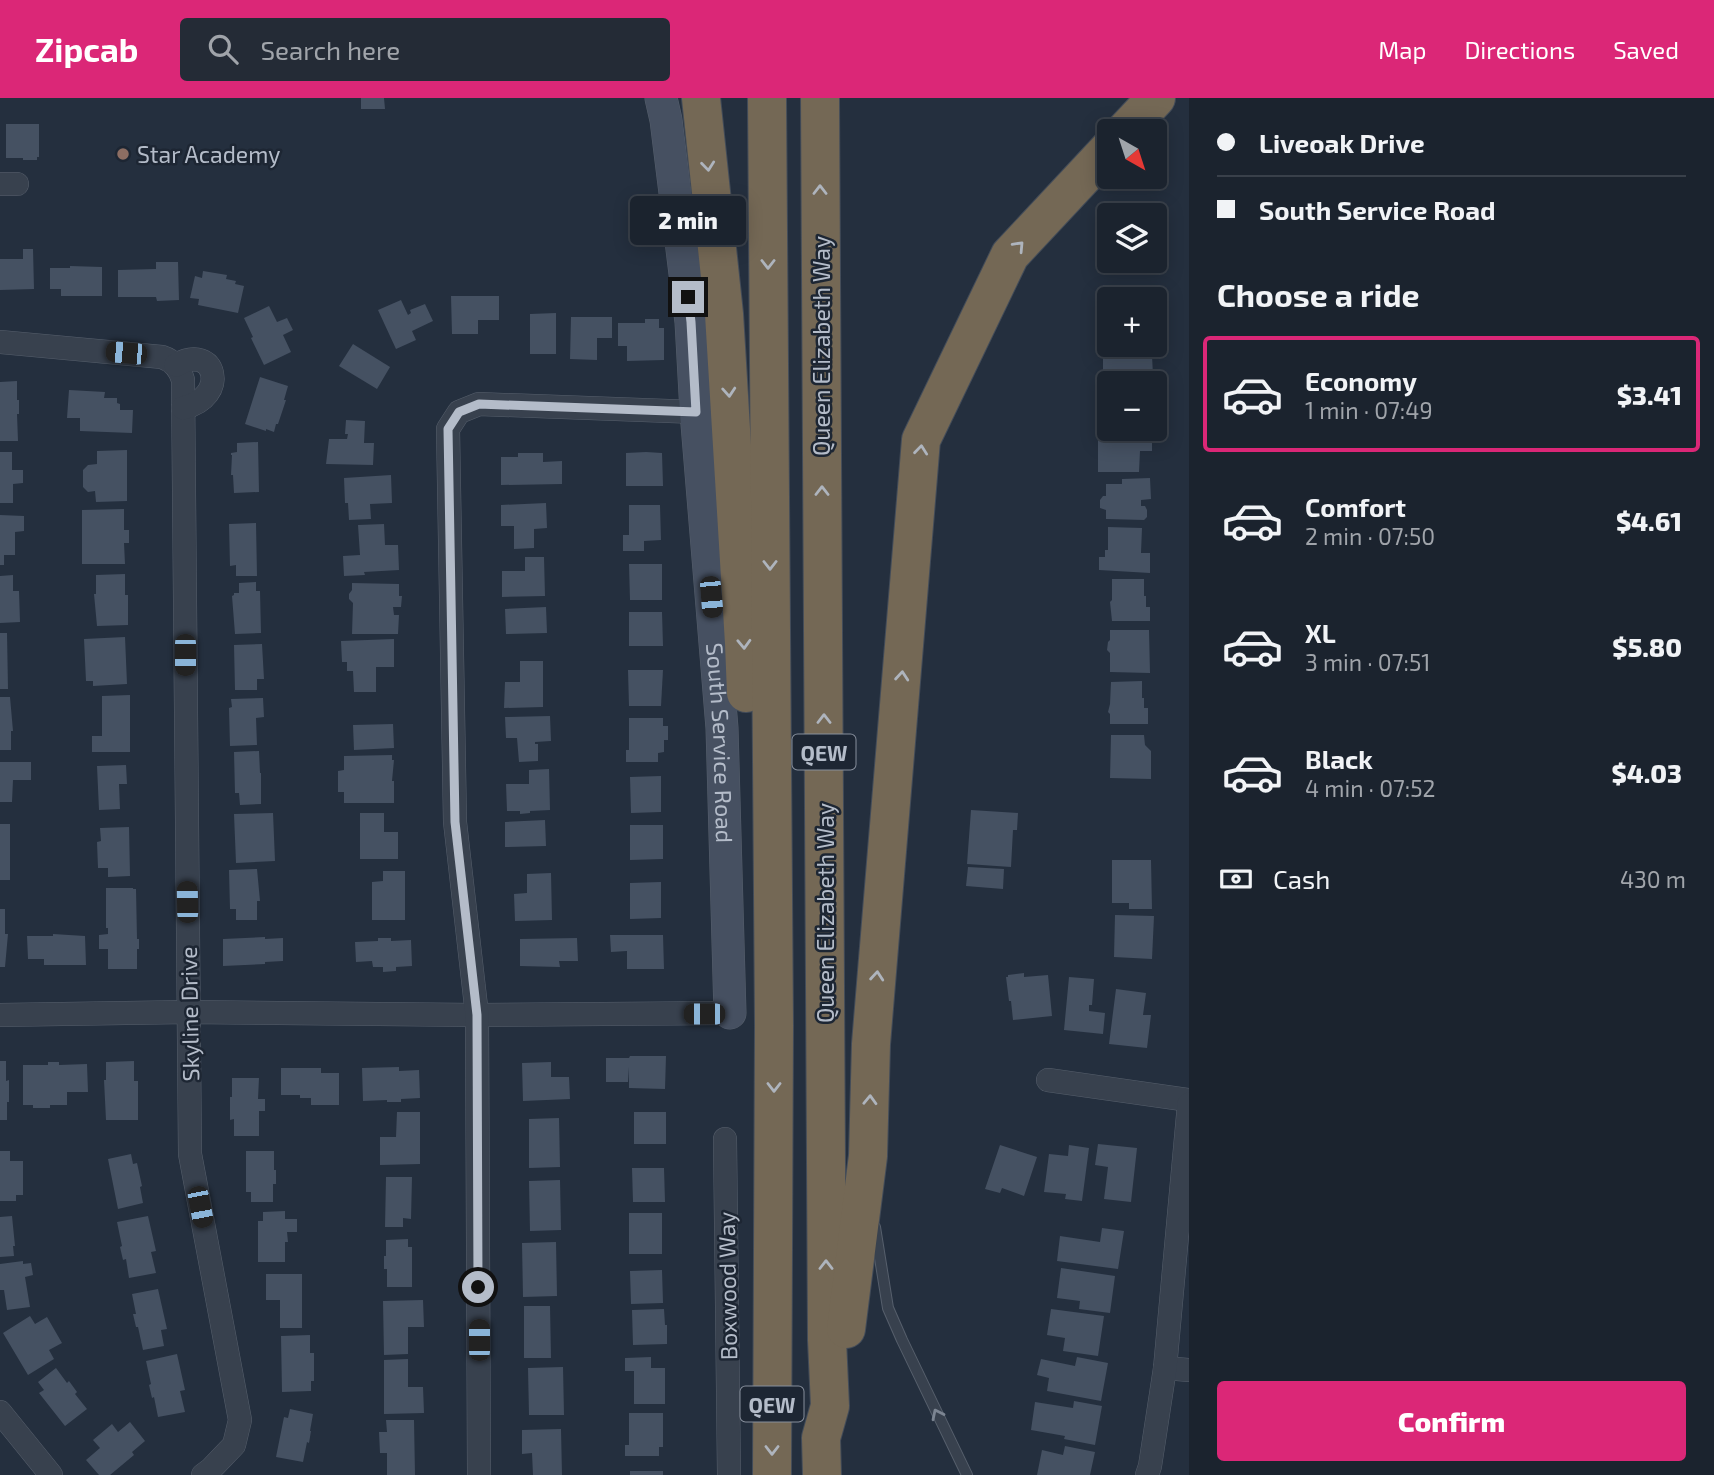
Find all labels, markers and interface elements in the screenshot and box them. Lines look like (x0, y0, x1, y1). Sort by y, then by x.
search box (180, 18, 670, 81)
text: Zipcab (35, 29, 138, 69)
icon: search (204, 30, 242, 68)
text: Search here (260, 34, 400, 65)
text: Map (1378, 35, 1426, 64)
text: Directions (1464, 35, 1575, 64)
text: Saved (1613, 35, 1679, 64)
north arrow (1097, 119, 1167, 189)
map controls (1097, 119, 1167, 441)
text: Liveoak Drive (1259, 127, 1425, 158)
place label: Star Academy (137, 140, 281, 168)
marker: Star Academy (115, 146, 131, 162)
one-way arrow (700, 161, 715, 172)
one-way arrow (813, 184, 828, 195)
text: South Service Road (1259, 194, 1496, 225)
callout: 2 min (630, 195, 746, 244)
button: layers (1097, 203, 1167, 273)
text: 2 min (658, 206, 718, 234)
street label: Queen Elizabeth Way (807, 236, 835, 456)
one-way arrow (1010, 241, 1023, 254)
one-way arrow (760, 259, 776, 270)
text: Choose a ride (1217, 275, 1420, 313)
route end (672, 281, 704, 313)
button: + (1097, 287, 1167, 357)
car (105, 341, 148, 365)
icon: car (1221, 363, 1284, 426)
text: Economy (1305, 365, 1417, 396)
button: − (1097, 371, 1167, 441)
text: $3.41 (1617, 379, 1682, 410)
one-way arrow (721, 387, 736, 398)
text: 1 min · 07:49 (1305, 396, 1433, 424)
one-way arrow (913, 444, 928, 456)
one-way arrow (814, 485, 830, 496)
icon: car (1221, 489, 1284, 552)
text: Comfort (1305, 491, 1406, 522)
text: $4.61 (1616, 505, 1682, 536)
text: 2 min · 07:50 (1305, 522, 1435, 550)
one-way arrow (763, 560, 778, 571)
car (699, 575, 724, 619)
icon: car (1221, 615, 1284, 678)
text: XL (1305, 617, 1336, 648)
text: $5.80 (1612, 631, 1682, 662)
car (175, 634, 196, 676)
one-way arrow (737, 639, 752, 650)
street label: South Service Road (701, 642, 739, 843)
text: 3 min · 07:51 (1305, 648, 1430, 676)
one-way arrow (894, 671, 909, 682)
one-way arrow (816, 713, 831, 724)
road number: QEW (792, 734, 856, 770)
icon: car (1221, 741, 1284, 804)
text: Black (1305, 743, 1373, 774)
text: $4.03 (1612, 757, 1682, 788)
text: 4 min · 07:52 (1305, 774, 1436, 802)
street label: Queen Elizabeth Way (811, 803, 839, 1023)
icon: cash (1217, 860, 1255, 898)
text: Cash (1273, 863, 1330, 894)
text: 430 m (1620, 865, 1686, 893)
car (177, 881, 198, 923)
street label: Skyline Drive (174, 946, 204, 1082)
one-way arrow (869, 971, 884, 982)
car (684, 1004, 726, 1025)
one-way arrow (766, 1082, 782, 1092)
one-way arrow (862, 1095, 877, 1106)
car (186, 1184, 215, 1230)
street label: Boxwood Way (712, 1211, 742, 1361)
one-way arrow (818, 1259, 834, 1269)
route start (462, 1271, 494, 1303)
car (469, 1319, 490, 1361)
button: Confirm (1217, 1381, 1686, 1461)
road number: QEW (740, 1386, 804, 1422)
one-way arrow (932, 1408, 946, 1421)
one-way arrow (764, 1446, 780, 1456)

